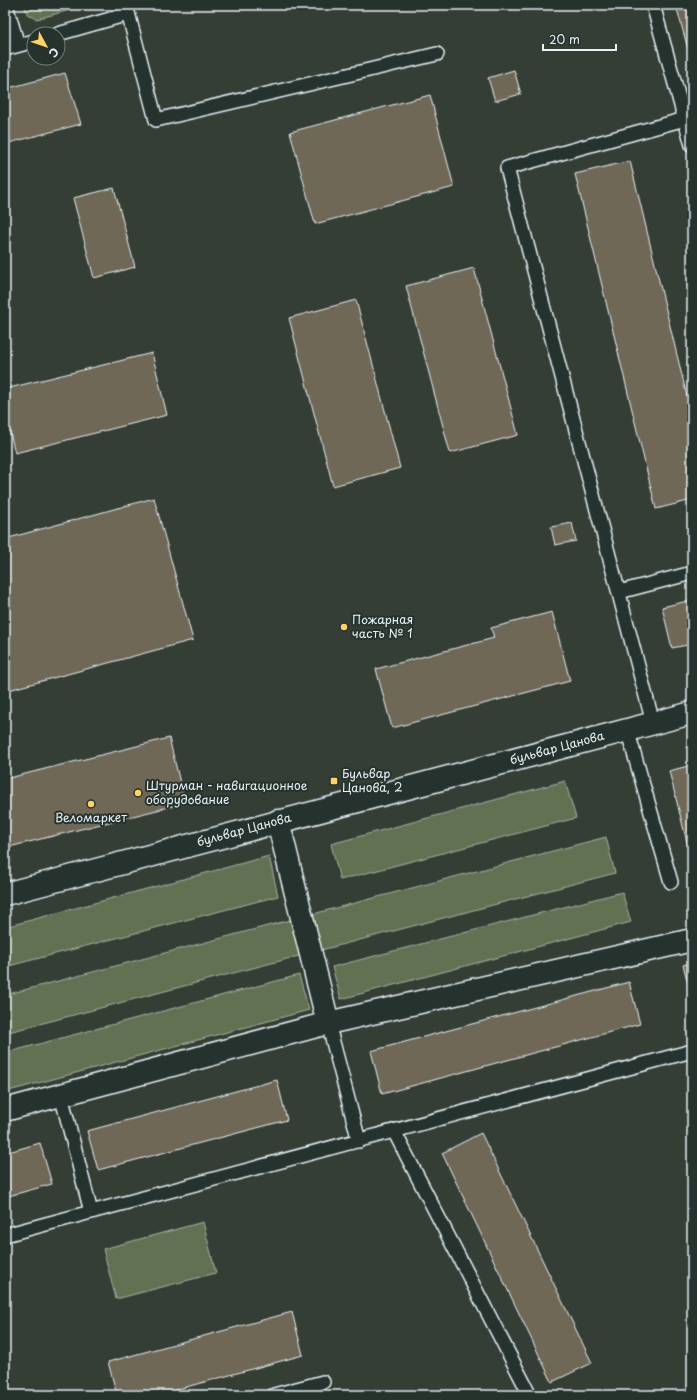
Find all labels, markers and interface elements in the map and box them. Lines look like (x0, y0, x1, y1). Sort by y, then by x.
north arrow (26, 26, 66, 66)
scale bar (543, 26, 616, 52)
text: 20 m (549, 30, 580, 48)
text: С (45, 44, 63, 61)
place label: Пожарная часть № 1 (352, 610, 413, 642)
marker: Пожарная часть № 1 (339, 622, 349, 632)
street label: бульвар Цанова (508, 726, 606, 768)
place label: Бульвар Цанова, 2 (342, 764, 402, 796)
place label: Штурман - навигационное оборудование (146, 776, 308, 808)
marker: Бульвар Цанова, 2 (329, 776, 339, 786)
marker: Штурман - навигационное оборудование (133, 788, 143, 798)
marker: Веломаркет (86, 799, 96, 809)
place label: Веломаркет (55, 808, 127, 826)
street label: бульвар Цанова (195, 808, 293, 850)

